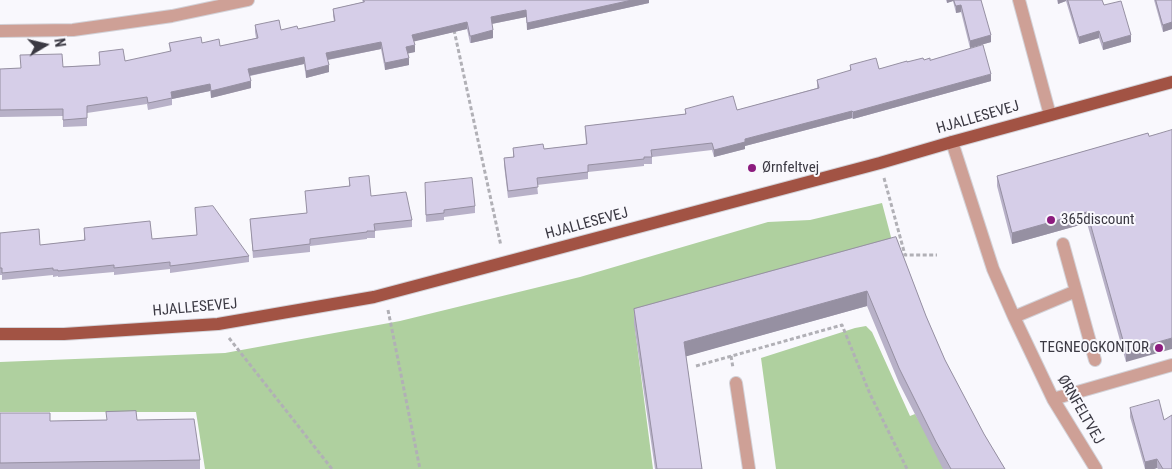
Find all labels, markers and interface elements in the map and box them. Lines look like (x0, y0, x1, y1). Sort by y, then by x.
north arrow (20, 20, 70, 70)
text: N (51, 37, 68, 48)
street label: HJALLESEVEJ (935, 98, 1021, 138)
place label: Ørnfeltvej (762, 159, 819, 177)
marker: Ørnfeltvej (746, 162, 758, 174)
street label: HJALLESEVEJ (544, 204, 630, 244)
place label: 365discount (1061, 211, 1134, 229)
marker: 365discount (1045, 214, 1057, 226)
street label: HJALLESEVEJ (152, 295, 238, 321)
place label: TEGNEOGKONTOR (1040, 339, 1149, 357)
marker: TEGNEOGKONTOR (1153, 342, 1165, 354)
street label: ØRNFELTVEJ (1053, 372, 1107, 448)

